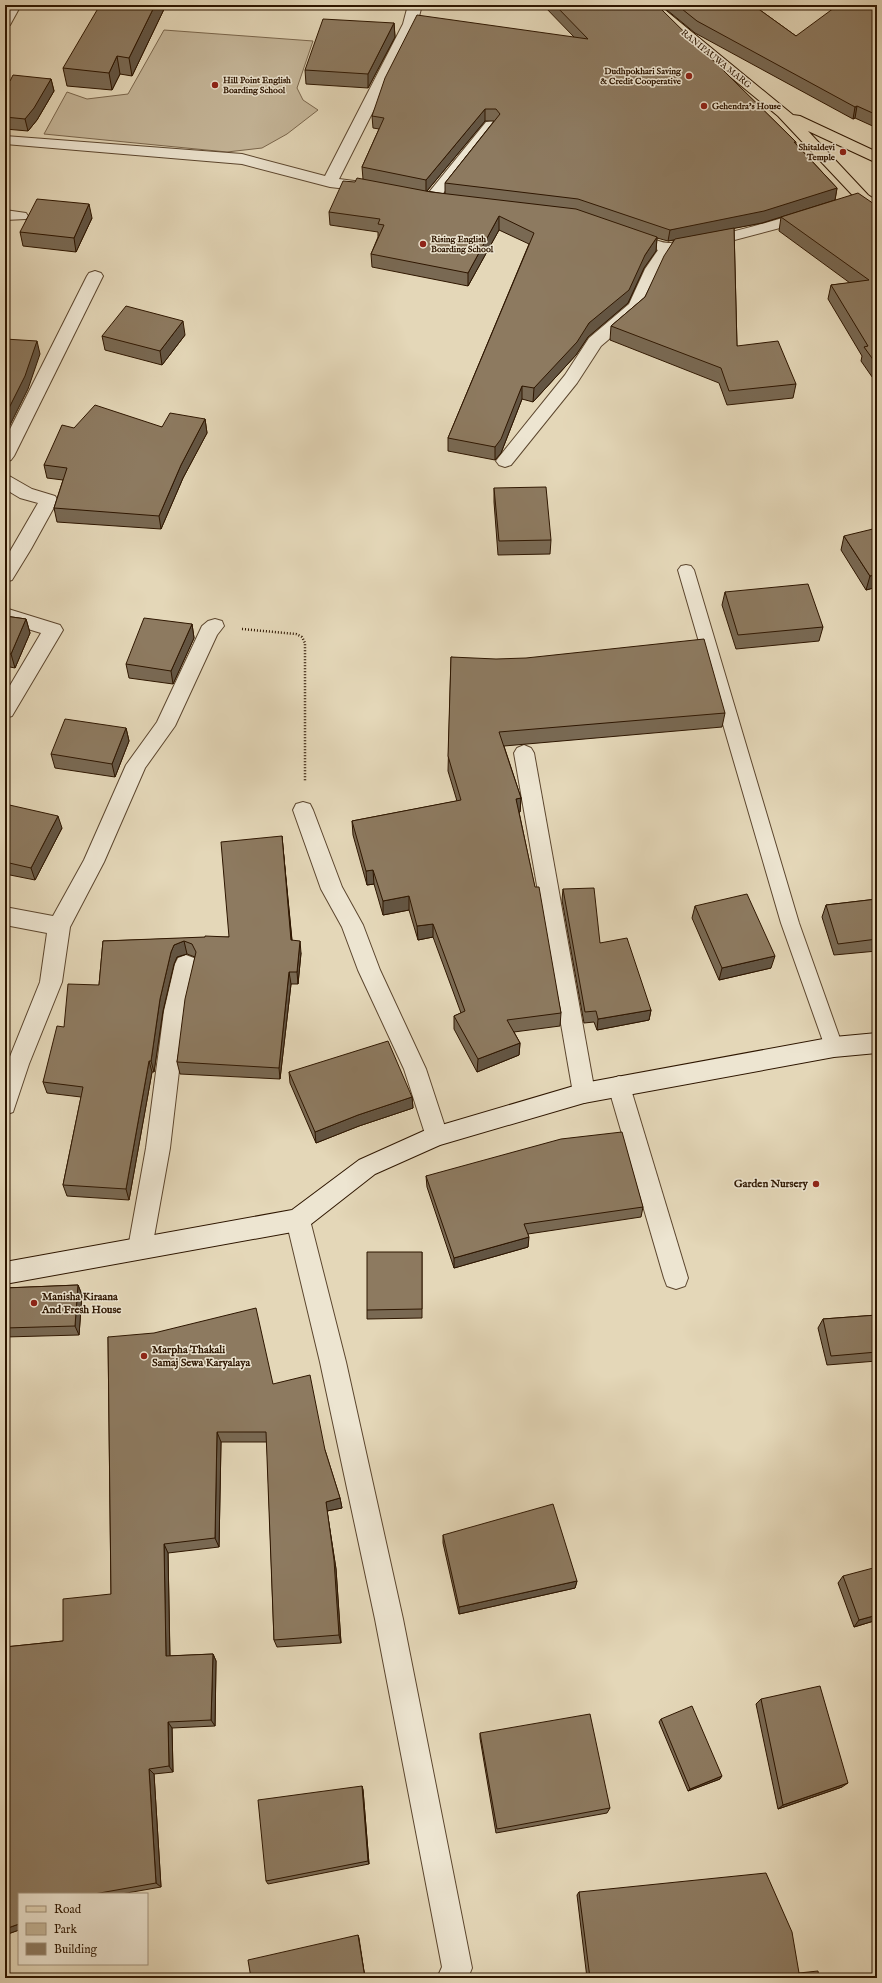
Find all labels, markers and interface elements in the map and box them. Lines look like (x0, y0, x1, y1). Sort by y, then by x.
street label: RANIPAUWA MARG (679, 27, 754, 91)
place label: Dudhpokhari Saving & Credit Cooperative (600, 66, 682, 87)
marker: Dudhpokhari Saving & Credit Cooperative (684, 71, 694, 81)
place label: Hill Point English Boarding School (223, 75, 291, 96)
marker: Hill Point English Boarding School (210, 80, 220, 90)
marker: Gehendra's House (699, 101, 709, 111)
place label: Gehendra's House (712, 101, 782, 112)
place label: Shitaldevi Temple (798, 142, 836, 163)
marker: Shitaldevi Temple (838, 147, 848, 157)
place label: Rising English Boarding School (431, 234, 494, 255)
marker: Rising English Boarding School (418, 239, 428, 249)
place label: Garden Nursery (734, 1177, 809, 1191)
marker: Garden Nursery (811, 1179, 821, 1189)
place label: Manisha Kiraana And Fresh House (41, 1290, 121, 1317)
marker: Manisha Kiraana And Fresh House (29, 1298, 39, 1308)
place label: Marpha Thakali Samaj Sewa Karyalaya (152, 1343, 251, 1370)
marker: Marpha Thakali Samaj Sewa Karyalaya (139, 1351, 149, 1361)
legend (18, 1893, 148, 1965)
text: Road (54, 1902, 82, 1917)
text: Park (54, 1922, 77, 1937)
text: Building (54, 1942, 98, 1957)

